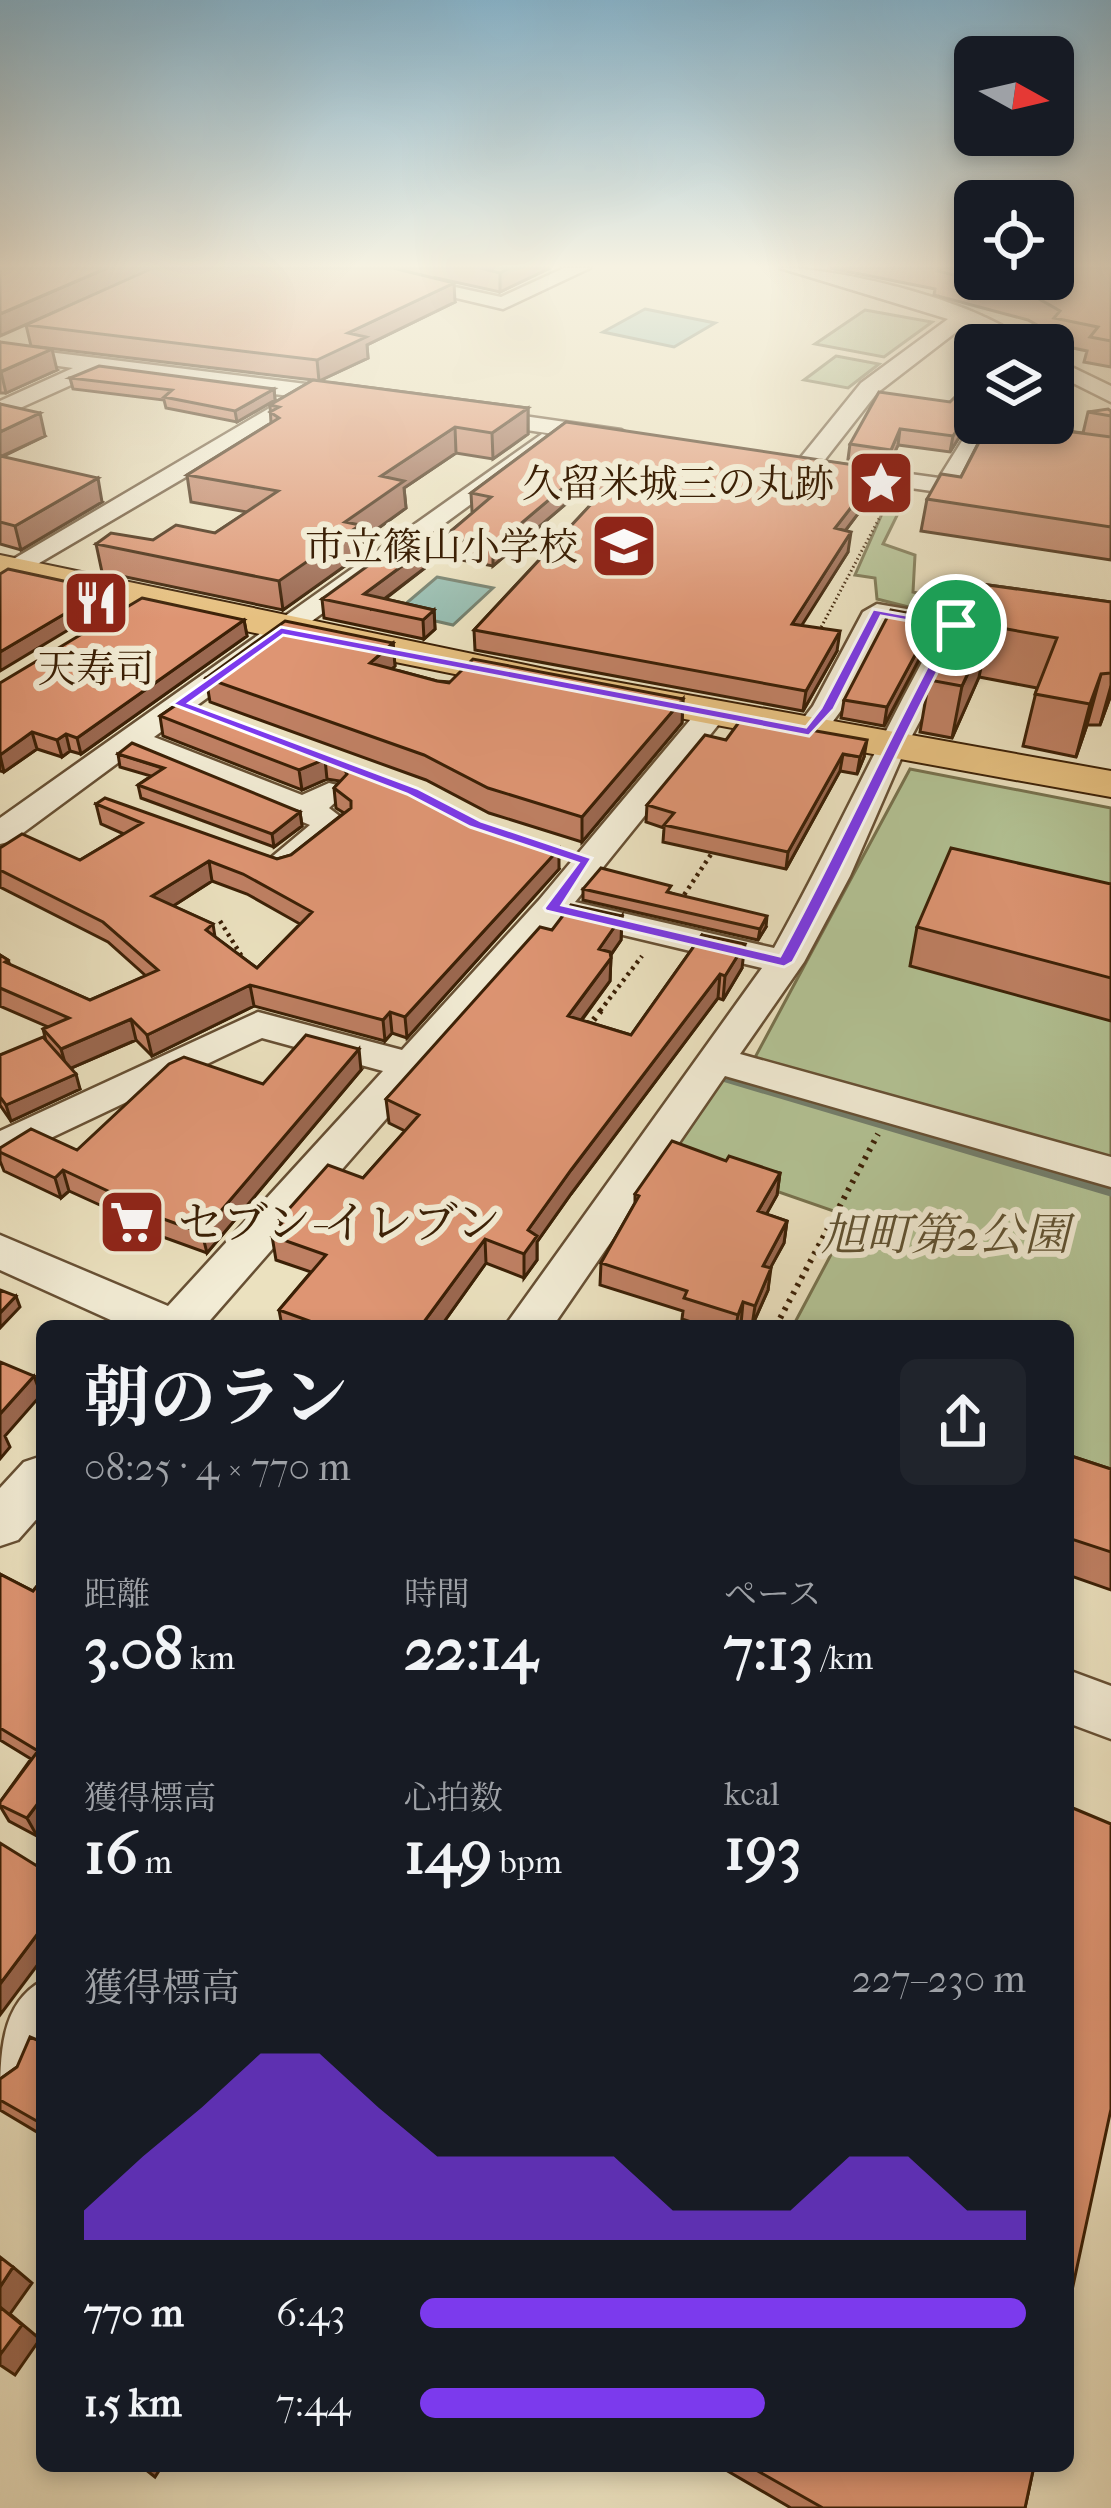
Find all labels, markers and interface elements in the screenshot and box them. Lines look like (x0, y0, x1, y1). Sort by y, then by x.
north arrow (954, 36, 1074, 156)
map controls (954, 36, 1074, 444)
button: locate (954, 180, 1074, 300)
button: layers (954, 324, 1074, 444)
place icon: 久留米城三の丸跡 (846, 448, 916, 518)
place label: 久留米城三の丸跡 (522, 461, 834, 507)
school or university icon: 市立篠山小学校 (589, 511, 659, 581)
place label: 市立篠山小学校 (305, 524, 578, 570)
restaurant icon: 天寿司 (61, 568, 131, 638)
pin (905, 574, 1007, 676)
icon: arrive (923, 592, 989, 658)
place label: 天寿司 (37, 646, 155, 692)
supermarket icon: セブン-イレブン (97, 1187, 167, 1257)
place label: セブン-イレブン (178, 1197, 501, 1250)
park label: 旭町第2公園 (821, 1209, 1076, 1262)
button: share (900, 1359, 1026, 1485)
text: 朝のラン (84, 1360, 348, 1437)
text: 08:25 · 4 × 770 m (84, 1444, 351, 1490)
text: 距離 (84, 1575, 150, 1614)
text: 時間 (404, 1575, 470, 1614)
text: ペース (724, 1575, 821, 1614)
text: 3.08 (84, 1614, 183, 1685)
text: 22:14 (404, 1614, 537, 1685)
text: 7:13 (724, 1614, 814, 1685)
text: km (183, 1639, 235, 1678)
text: /km (814, 1639, 873, 1678)
text: kcal (724, 1775, 780, 1814)
text: 獲得標高 (84, 1779, 216, 1818)
text: 心拍数 (404, 1779, 503, 1818)
text: 193 (724, 1814, 802, 1885)
text: 16 (84, 1818, 138, 1889)
text: 149 (404, 1818, 492, 1889)
text: m (138, 1843, 172, 1882)
text: bpm (492, 1843, 562, 1882)
text: 227–230 m (852, 1956, 1026, 2002)
text: 獲得標高 (84, 1965, 240, 2011)
text: 770 m (84, 2290, 184, 2336)
text: 6:43 (276, 2290, 346, 2336)
text: 1.5 km (84, 2380, 182, 2426)
text: 7:44 (276, 2380, 351, 2426)

